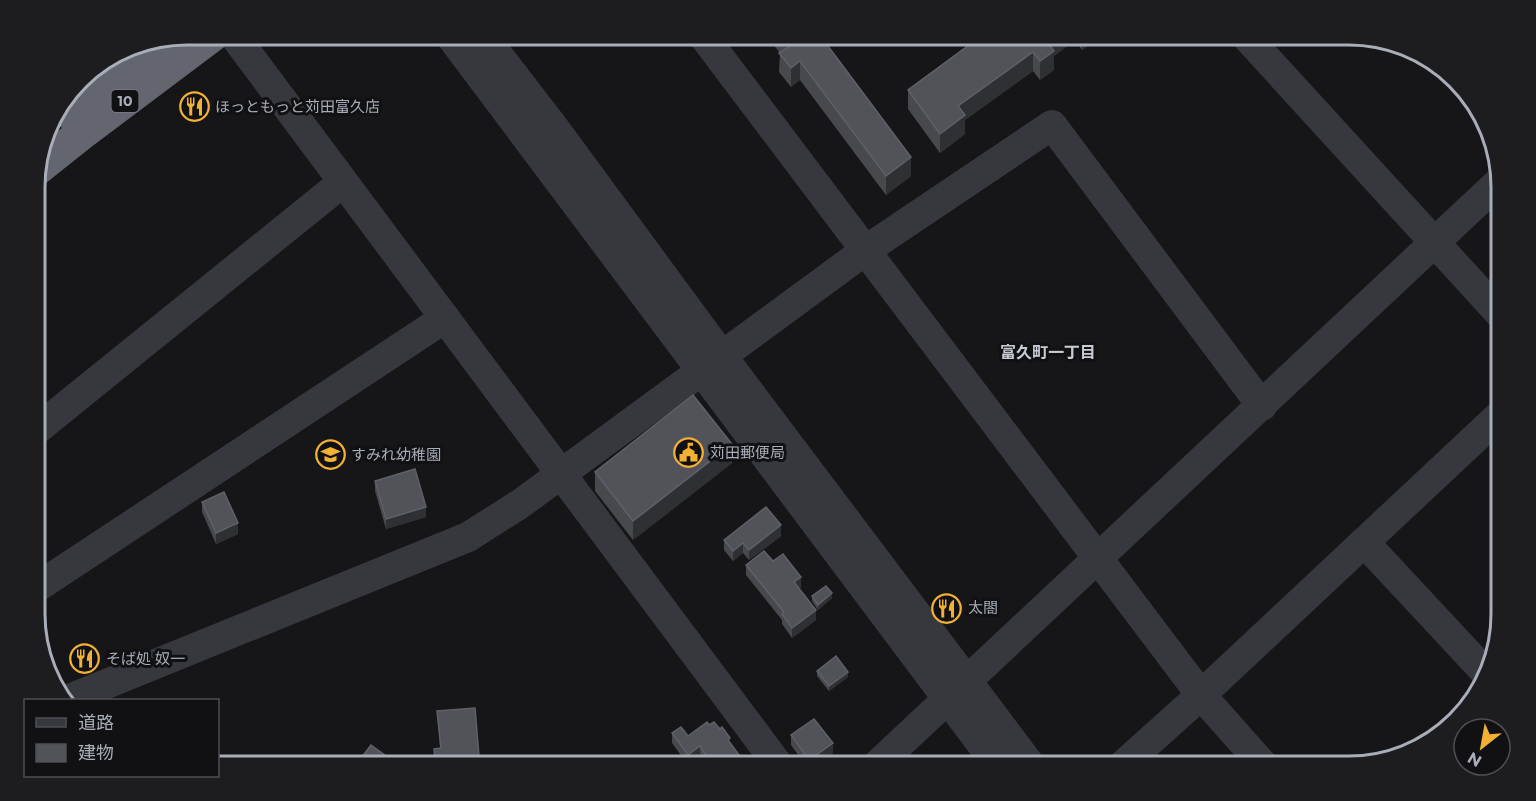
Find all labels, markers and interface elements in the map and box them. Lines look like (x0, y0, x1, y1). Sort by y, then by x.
road number: 10 (112, 90, 138, 112)
restaurant icon: ほっともっと苅田富久店 (178, 91, 210, 123)
place label: ほっともっと苅田富久店 (215, 97, 380, 116)
district label: 富久町一丁目 (1000, 343, 1096, 362)
public building icon: 苅田郵便局 (673, 437, 705, 469)
school or university icon: すみれ幼稚園 (314, 439, 346, 471)
place label: 苅田郵便局 (710, 443, 785, 462)
place label: すみれ幼稚園 (351, 445, 441, 464)
restaurant icon: 太閤 (931, 592, 963, 624)
place label: 太閤 (968, 598, 998, 617)
restaurant icon: そば処 奴一 (69, 643, 101, 675)
place label: そば処 奴一 (106, 649, 185, 668)
legend (24, 699, 219, 777)
text: 道路 (78, 712, 114, 734)
north arrow (1452, 717, 1512, 777)
text: 建物 (78, 742, 114, 764)
text: N (1464, 748, 1485, 771)

